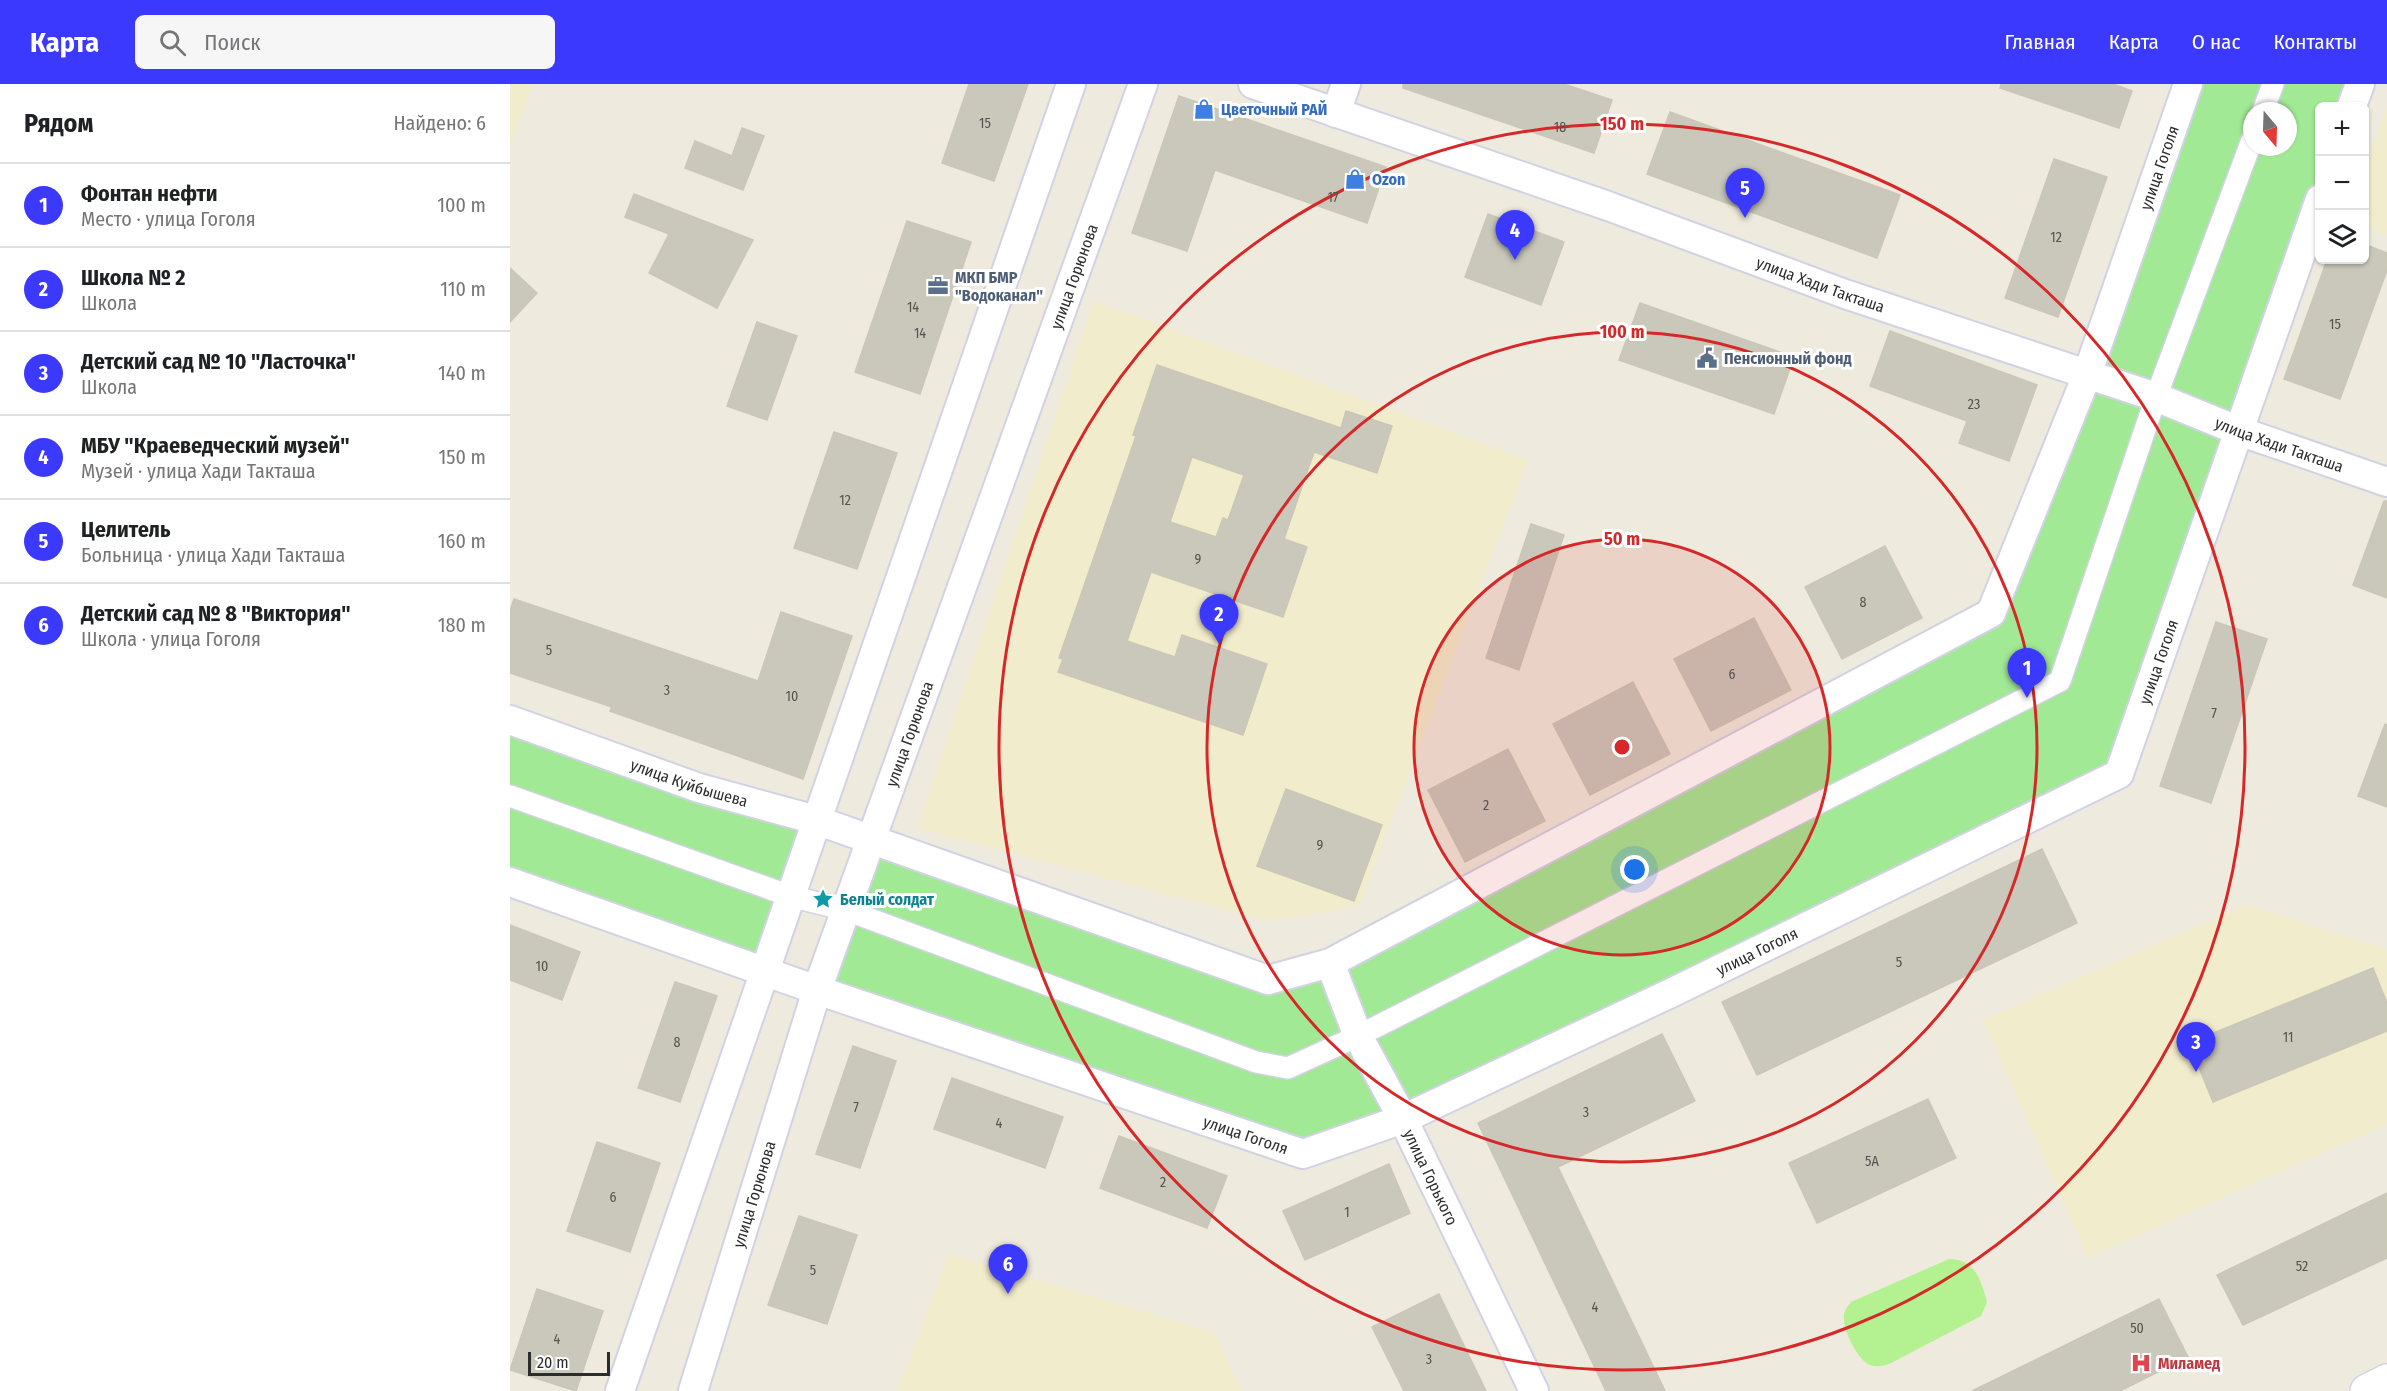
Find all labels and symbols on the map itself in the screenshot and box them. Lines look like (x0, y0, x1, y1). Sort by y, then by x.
shop icon: Цветочный РАЙ (1192, 97, 1216, 121)
place label: Цветочный РАЙ (1221, 100, 1327, 119)
north arrow (2243, 102, 2297, 156)
text: 150 m (1600, 113, 1644, 135)
house number: 15 (979, 115, 991, 132)
house number: 18 (1554, 119, 1566, 136)
street label: улица Гоголя (2136, 123, 2182, 212)
shop icon: Ozon (1343, 167, 1367, 191)
pin: 5 (1726, 168, 1764, 218)
place label: Ozon (1372, 170, 1405, 189)
house number: 17 (1327, 189, 1339, 206)
pin: 4 (1496, 210, 1534, 260)
street label: улица Горюнова (1046, 221, 1101, 332)
house number: 12 (2050, 229, 2062, 246)
street label: улица Хади Такташа (1754, 252, 1887, 316)
place label: МКП БМР "Водоканал" (955, 268, 1043, 305)
office icon: МКП БМР "Водоканал" (926, 274, 950, 298)
house number: 14 (907, 299, 919, 316)
house number: 15 (2329, 316, 2341, 333)
text: 100 m (1600, 321, 1644, 343)
house number: 14 (914, 325, 926, 342)
public building icon: Пенсионный фонд (1695, 346, 1719, 370)
place label: Пенсионный фонд (1724, 349, 1852, 368)
house number: 23 (1968, 396, 1980, 413)
street label: улица Хади Такташа (2212, 413, 2346, 476)
house number: 12 (839, 492, 851, 509)
text: 50 m (1604, 528, 1640, 550)
house number: 9 (1195, 551, 1202, 568)
pin: 2 (1200, 594, 1238, 644)
house number: 8 (1860, 594, 1867, 611)
street label: улица Гоголя (2135, 617, 2182, 707)
house number: 5 (546, 642, 552, 659)
pin: 1 (2008, 648, 2047, 698)
house number: 6 (1729, 666, 1736, 683)
street label: улица Горюнова (882, 678, 937, 789)
house number: 3 (664, 682, 670, 699)
house number: 10 (786, 688, 798, 705)
house number: 7 (2211, 705, 2217, 722)
centre of rings (1612, 737, 1632, 757)
street label: улица Куйбышева (628, 755, 750, 810)
house number: 2 (1483, 797, 1489, 814)
house number: 9 (1317, 837, 1324, 854)
your location (1620, 855, 1649, 884)
place icon: Белый солдат (811, 887, 835, 911)
place label: Белый солдат (840, 890, 934, 909)
street label: улица Гоголя (1713, 923, 1801, 979)
house number: 5 (1896, 954, 1902, 971)
house number: 10 (536, 958, 548, 975)
pin: 3 (2176, 1022, 2216, 1072)
house number: 11 (2283, 1029, 2293, 1046)
house number: 8 (674, 1034, 681, 1051)
house number: 7 (853, 1099, 859, 1116)
house number: 3 (1583, 1104, 1589, 1121)
street label: улица Гоголя (1201, 1112, 1291, 1158)
house number: 4 (996, 1115, 1003, 1132)
street label: улица Горького (1400, 1126, 1462, 1228)
street label: улица Горюнова (728, 1138, 779, 1250)
house number: 5А (1865, 1153, 1880, 1170)
house number: 2 (1160, 1174, 1166, 1191)
house number: 6 (610, 1189, 617, 1206)
house number: 1 (1344, 1204, 1350, 1221)
pin: 6 (988, 1244, 1028, 1294)
house number: 52 (2296, 1258, 2308, 1275)
house number: 5 (810, 1262, 816, 1279)
house number: 4 (1592, 1299, 1599, 1316)
house number: 50 (2130, 1320, 2144, 1337)
house number: 4 (554, 1331, 561, 1348)
scale bar (528, 1349, 610, 1376)
house number: 3 (1426, 1351, 1432, 1368)
hospital icon: Миламед (2129, 1351, 2153, 1375)
place label: Миламед (2158, 1354, 2220, 1373)

